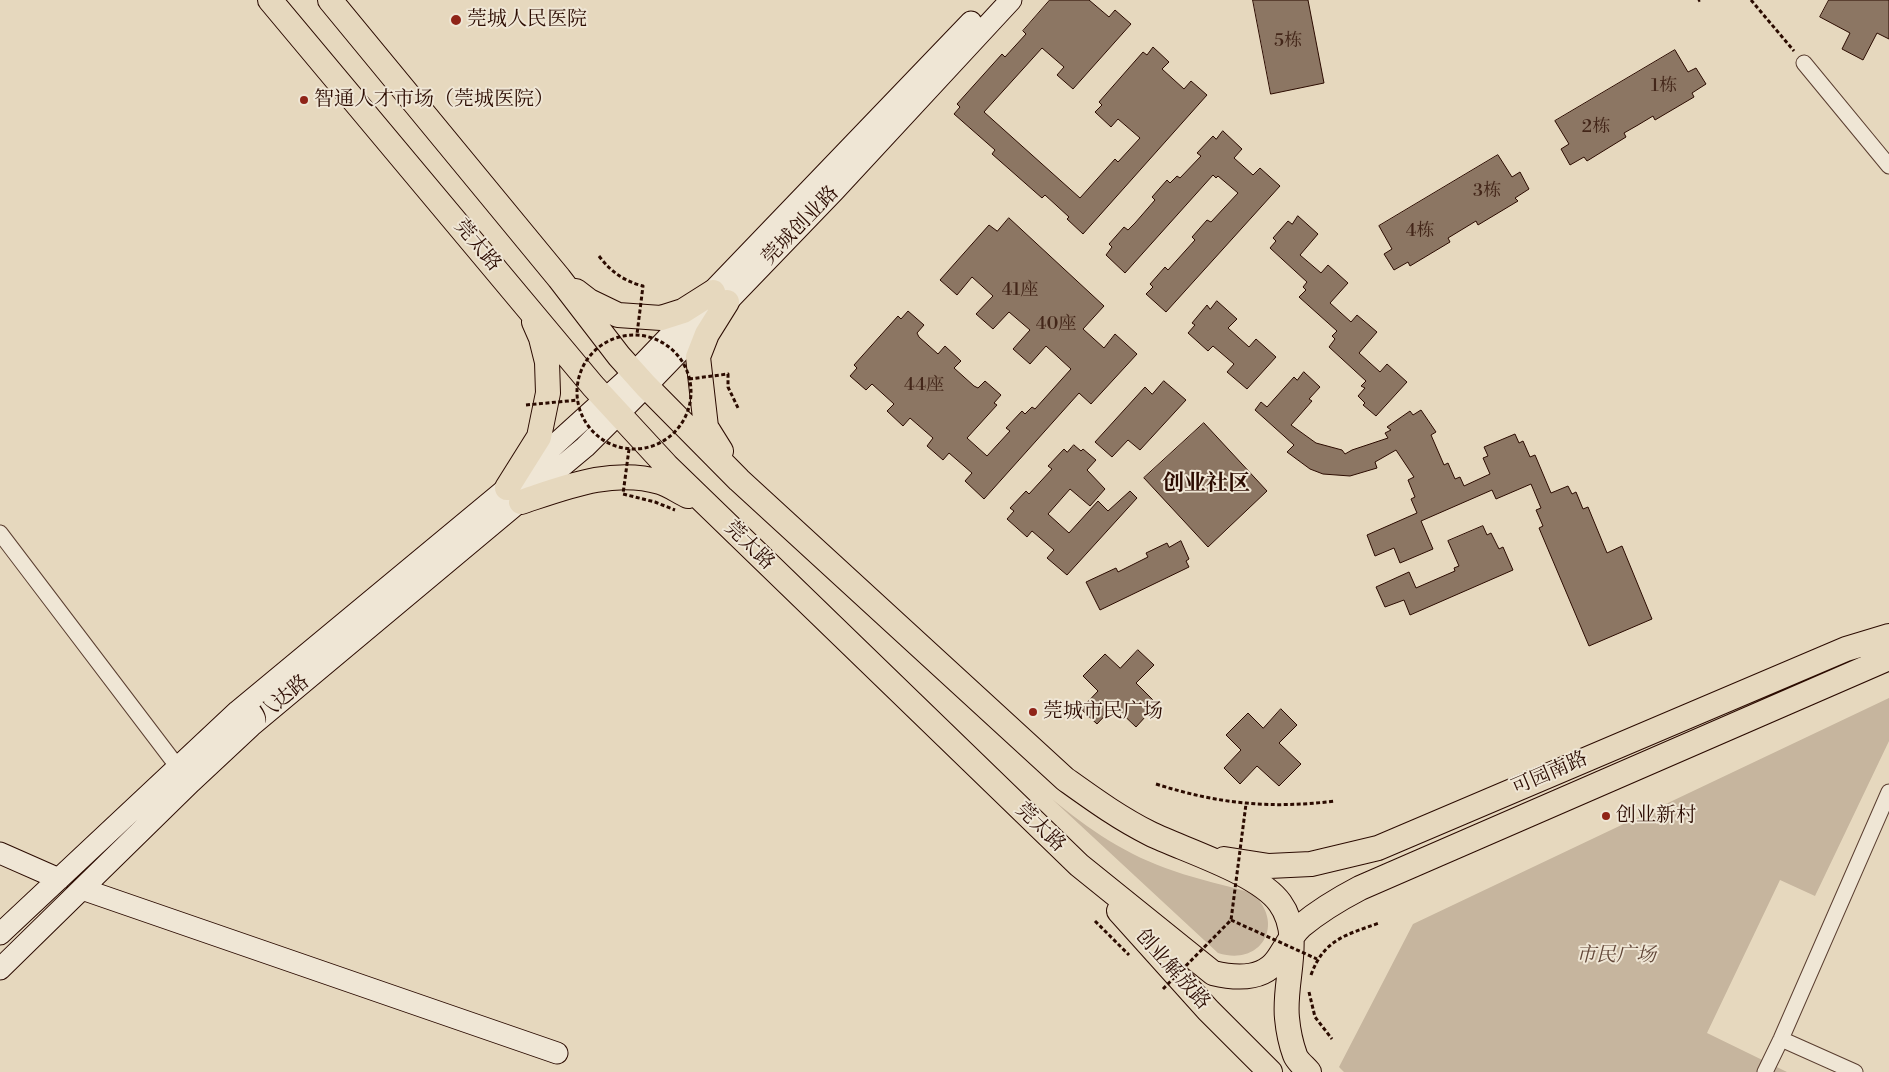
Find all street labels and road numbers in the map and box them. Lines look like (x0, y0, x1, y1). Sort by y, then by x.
street label: 莞城创业路 (758, 182, 844, 270)
street label: 莞太路 (449, 215, 505, 277)
street label: 莞太路 (719, 517, 779, 575)
street label: 八达路 (253, 671, 315, 727)
street label: 可园南路 (1508, 747, 1592, 801)
street label: 莞太路 (1010, 799, 1070, 857)
street label: 创业解放路 (1130, 925, 1214, 1015)

